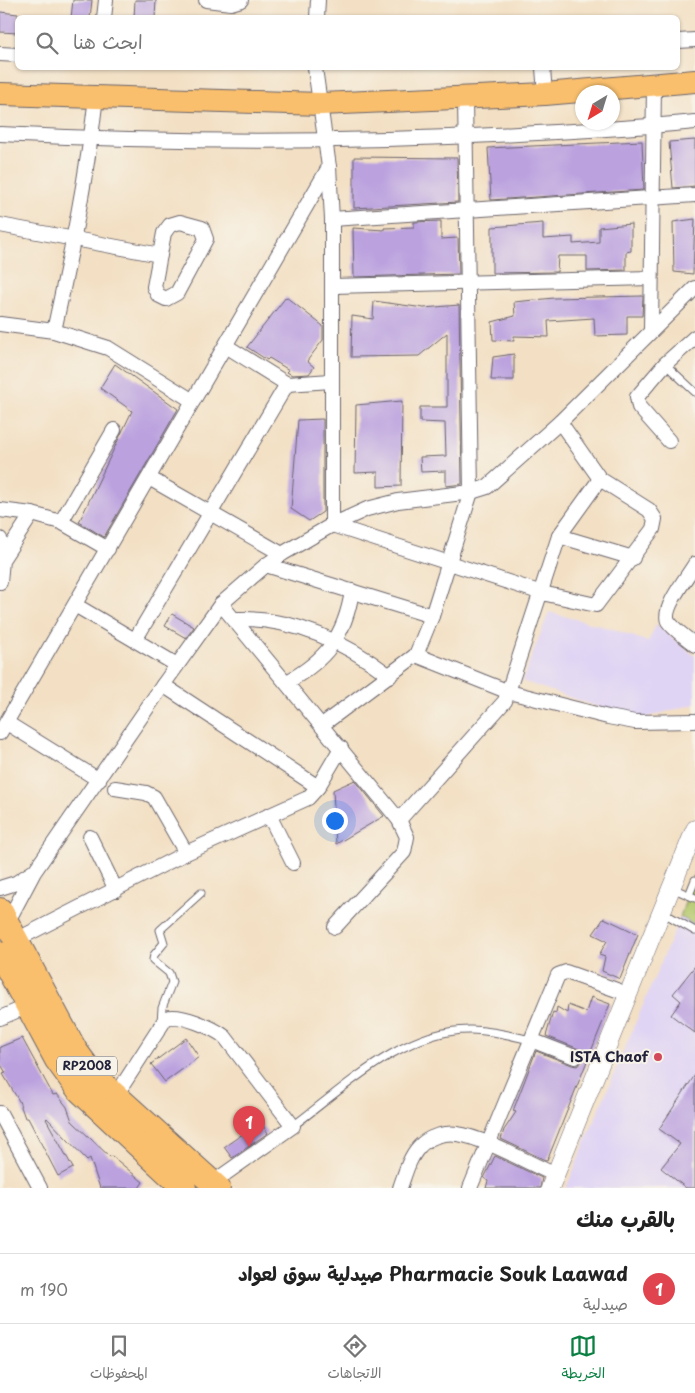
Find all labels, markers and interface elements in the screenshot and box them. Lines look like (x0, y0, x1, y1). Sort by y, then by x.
search box (15, 15, 680, 70)
text: ابحث هنا (73, 27, 143, 55)
icon: search (33, 29, 61, 57)
north arrow (575, 85, 620, 130)
your location (322, 808, 348, 834)
place label: ISTA Chaof (570, 1046, 649, 1067)
marker: ISTA Chaof (652, 1051, 664, 1063)
road number: RP2008 (57, 1056, 117, 1076)
pin: 1 (233, 1106, 265, 1147)
text: بالقرب منك (576, 1202, 675, 1234)
text: Pharmacie Souk Laawad صيدلية سوق لعواد (238, 1259, 628, 1287)
text: 190 m (20, 1277, 68, 1301)
text: 1 (655, 1277, 663, 1301)
text: صيدلية (583, 1291, 628, 1315)
tab: المحفوظات (90, 1332, 148, 1386)
tab: الاتجاهات (327, 1332, 382, 1386)
tab: الخريطة (561, 1332, 605, 1386)

